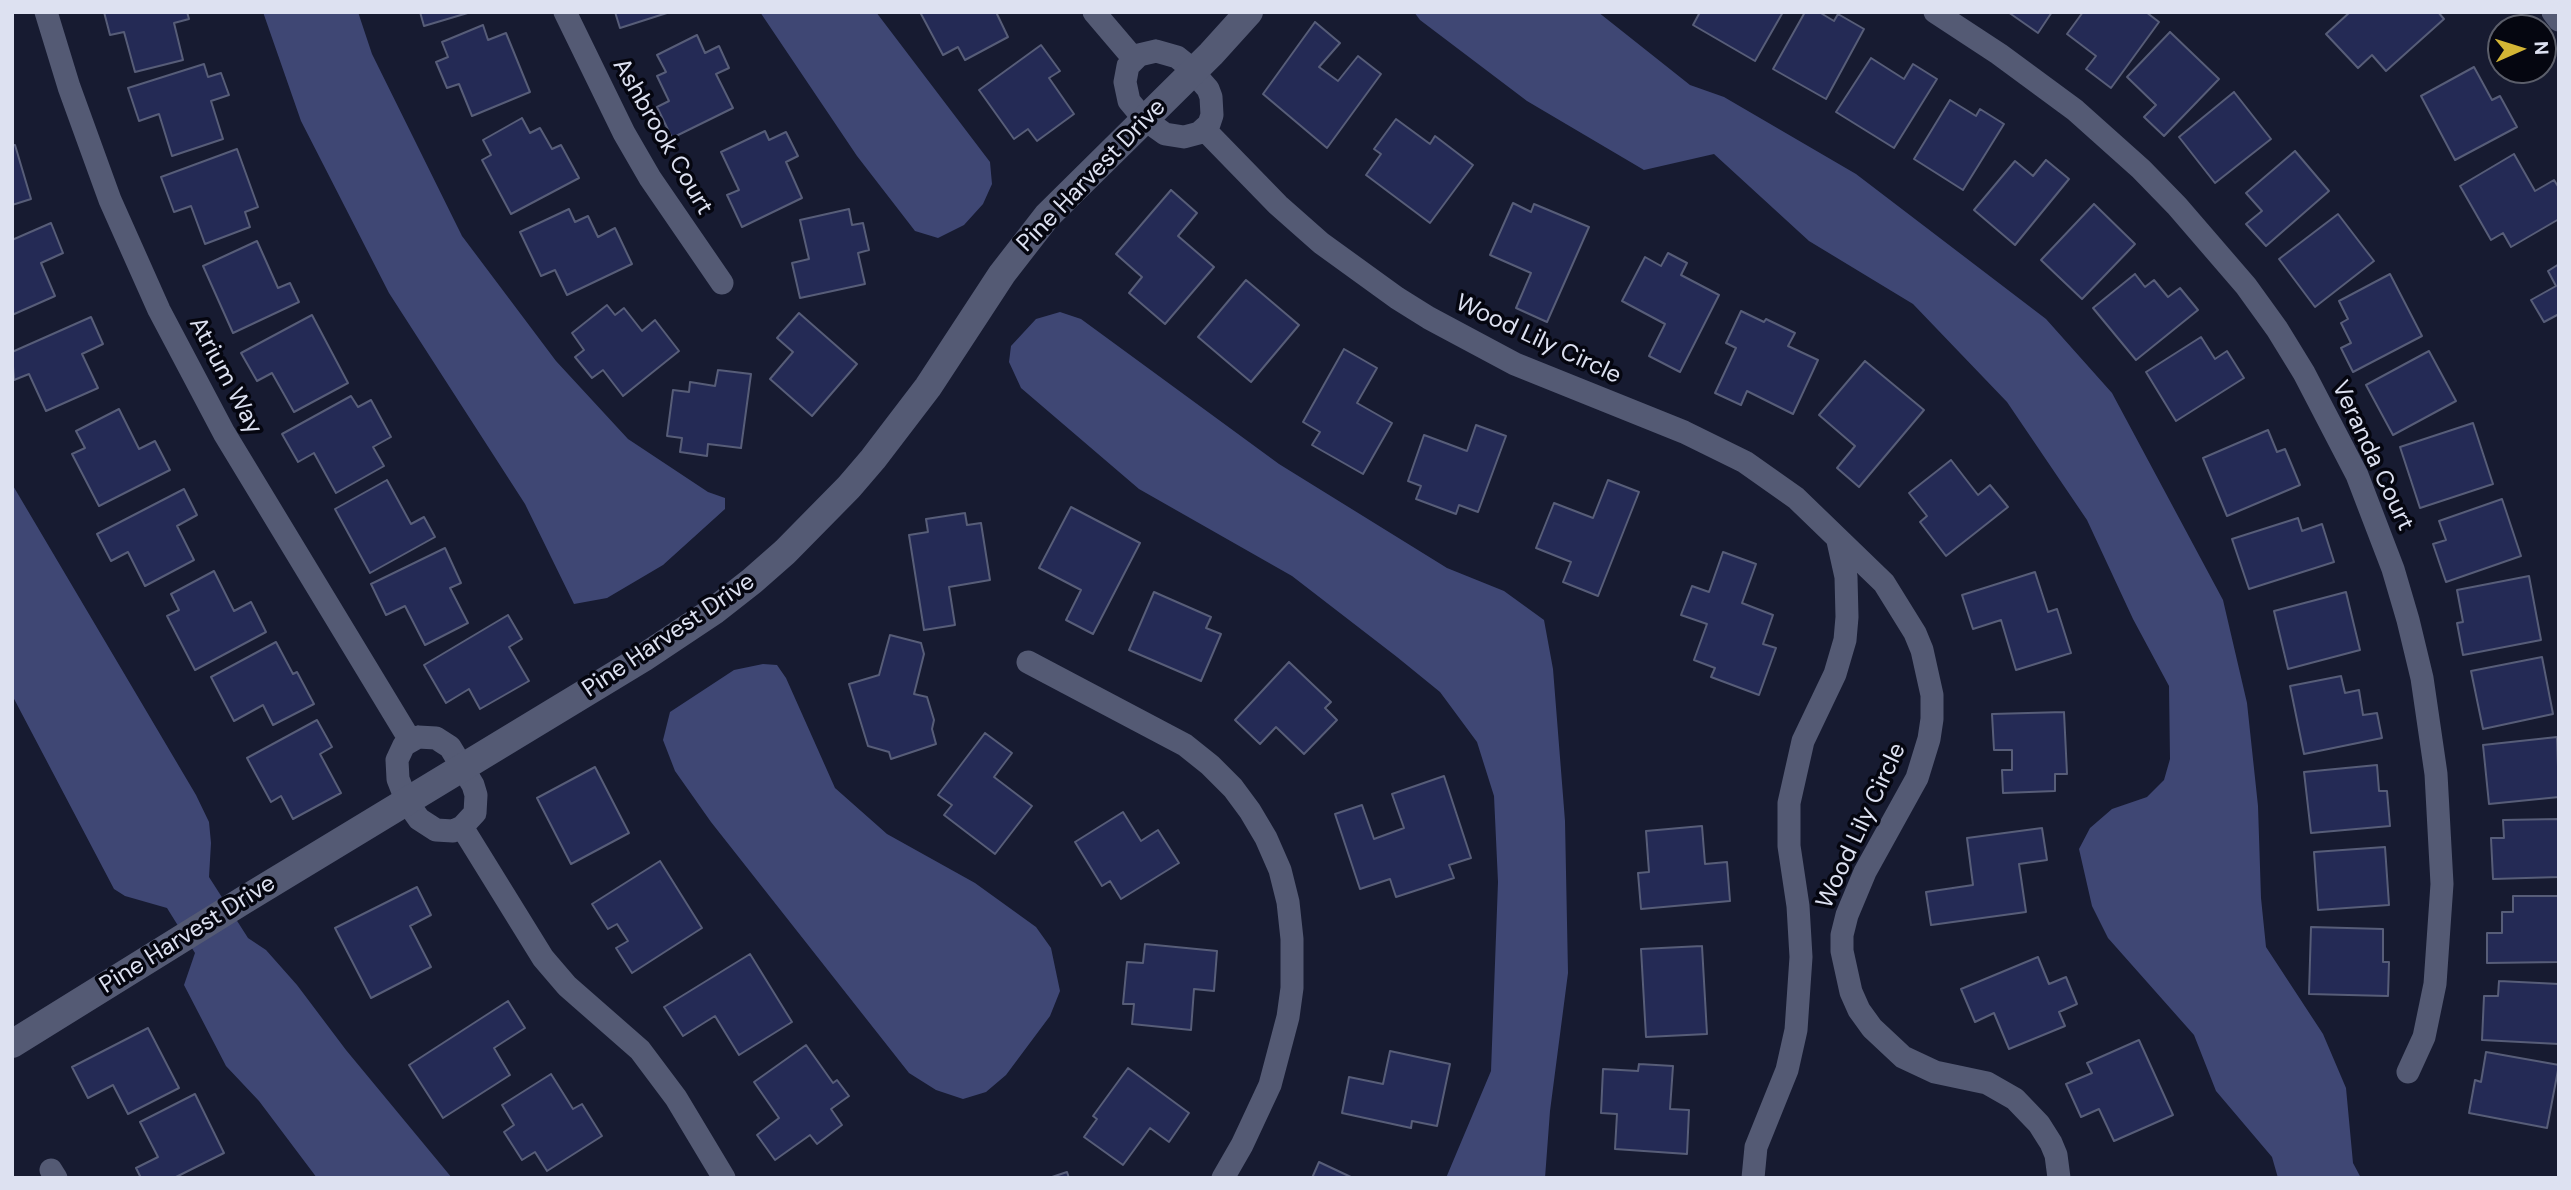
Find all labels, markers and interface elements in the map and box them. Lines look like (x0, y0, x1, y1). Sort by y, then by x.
north arrow (2487, 14, 2557, 84)
text: N (2529, 40, 2554, 56)
street label: Ashbrook Court (606, 54, 718, 220)
street label: Pine Harvest Drive (1012, 93, 1172, 259)
street label: Wood Lily Circle (1451, 289, 1625, 391)
street label: Atrium Way (182, 312, 268, 440)
street label: Veranda Court (2325, 377, 2419, 535)
street label: Pine Harvest Drive (577, 568, 761, 704)
street label: Wood Lily Circle (1811, 739, 1913, 913)
street label: Pine Harvest Drive (95, 869, 281, 1001)

